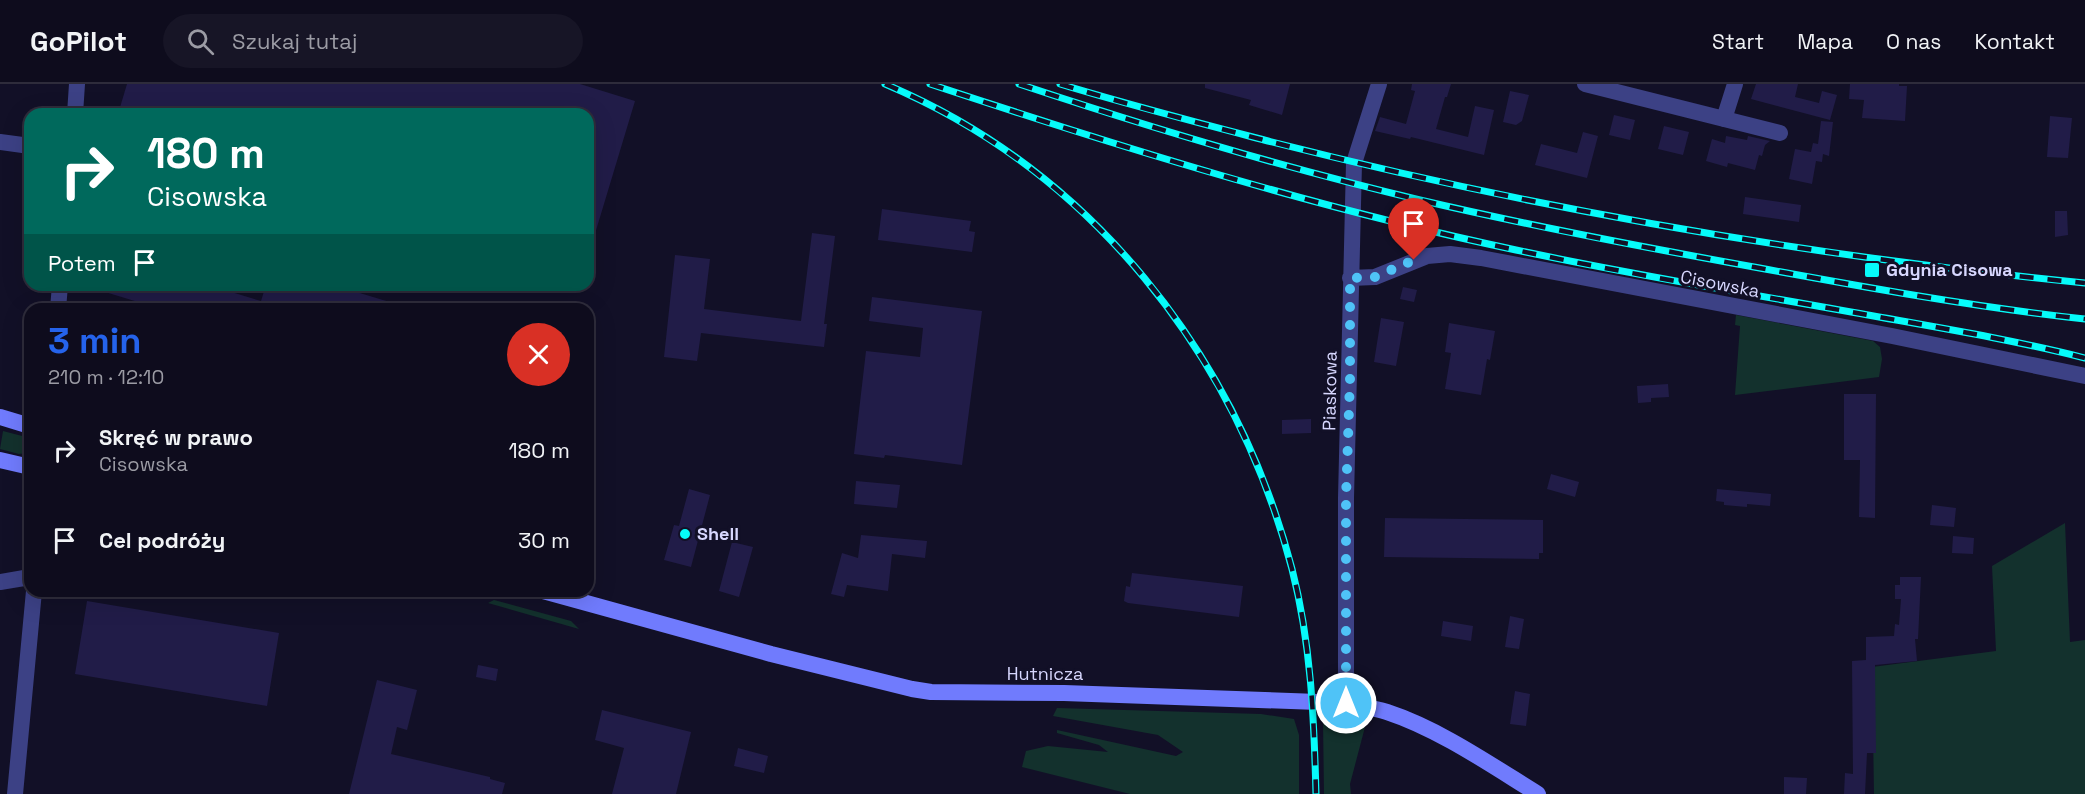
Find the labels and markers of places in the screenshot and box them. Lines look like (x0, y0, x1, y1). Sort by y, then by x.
pin (1388, 198, 1439, 260)
place label: Gdynia Cisowa (1886, 258, 2013, 281)
marker: Gdynia Cisowa (1863, 261, 1881, 279)
place label: Shell (697, 522, 739, 545)
marker: Shell (678, 527, 692, 541)

